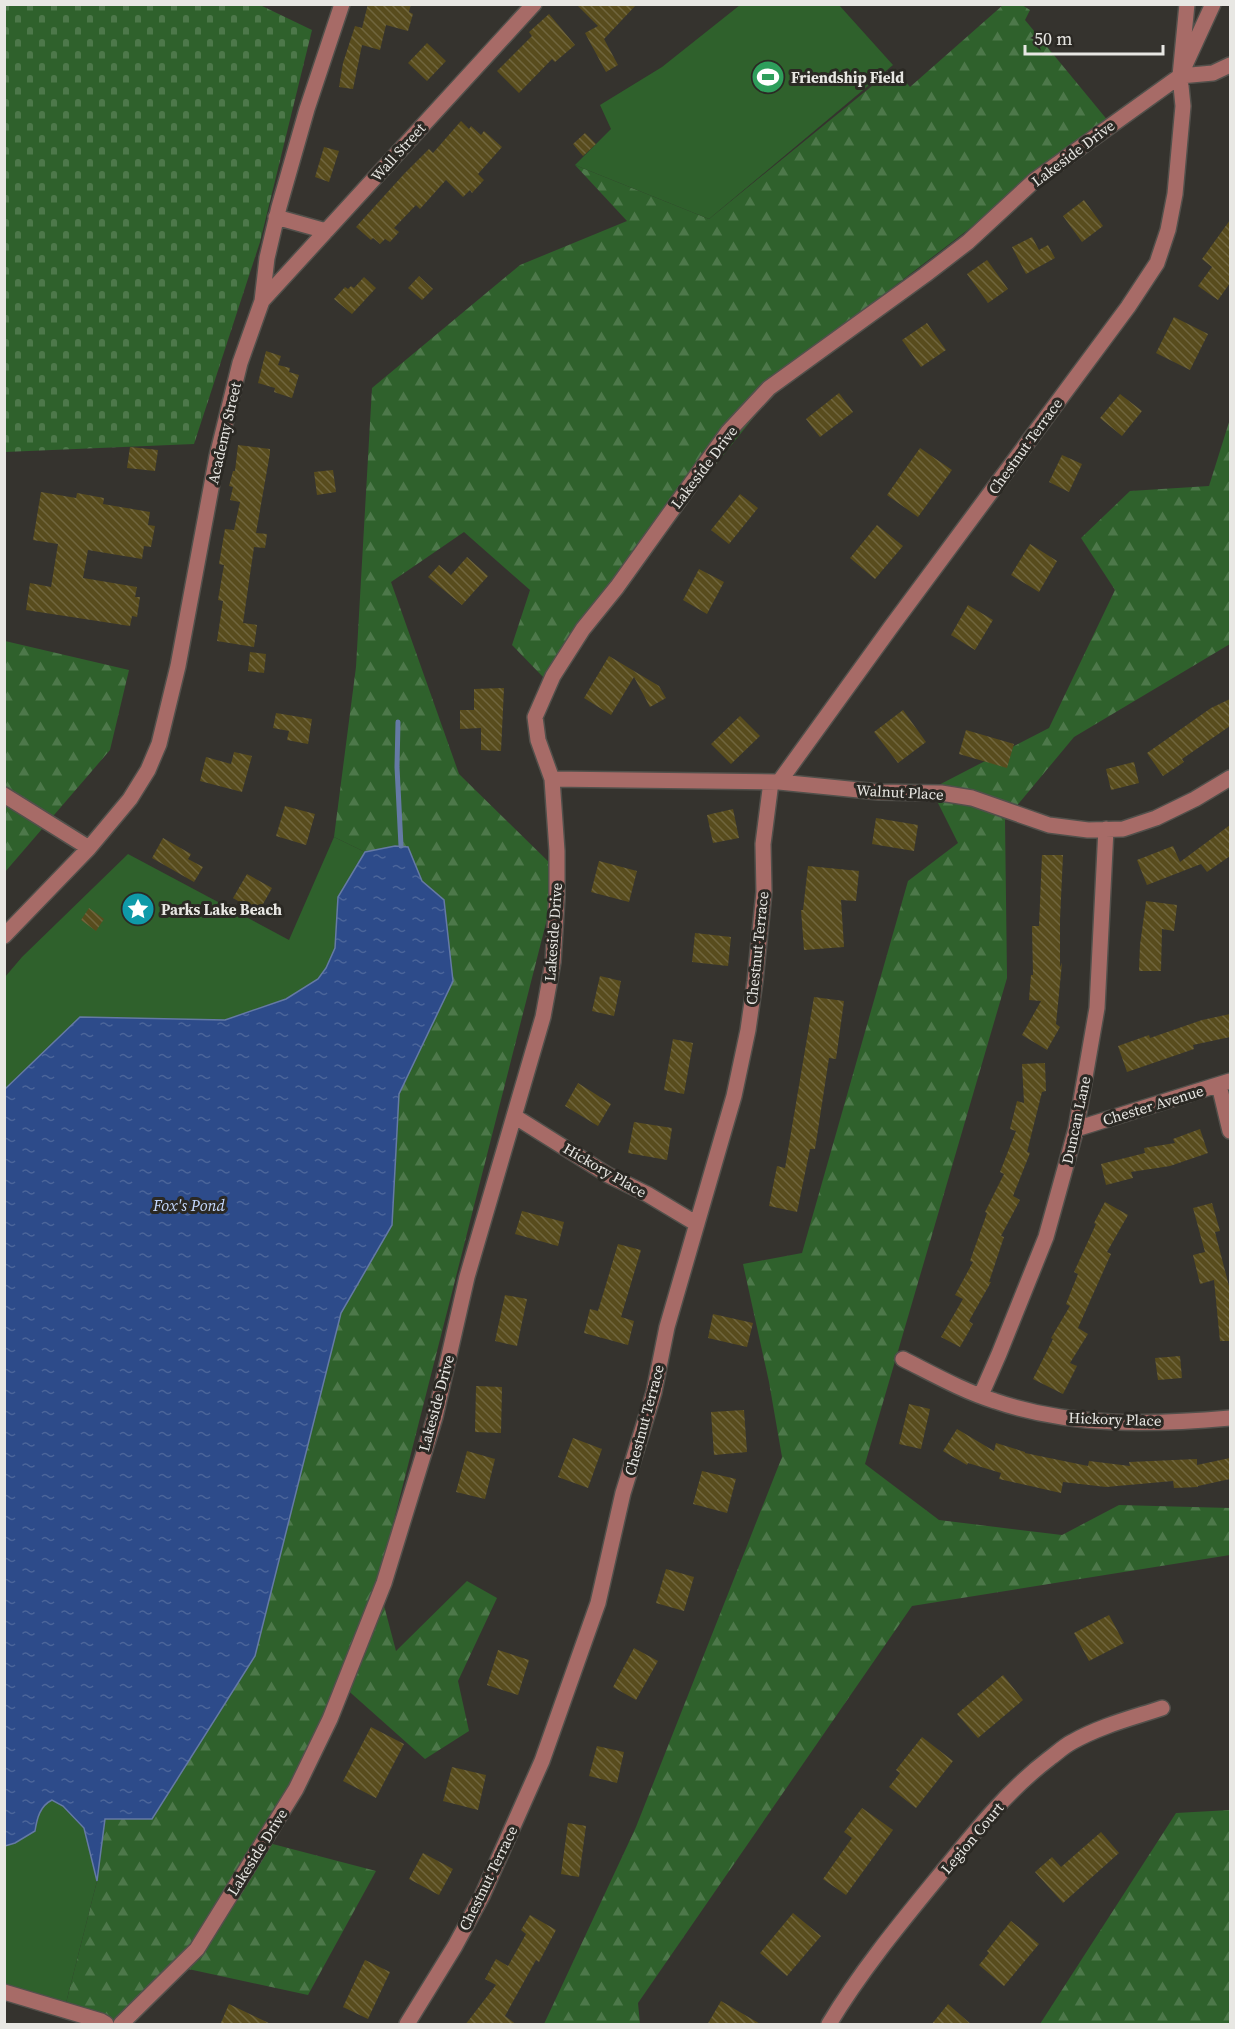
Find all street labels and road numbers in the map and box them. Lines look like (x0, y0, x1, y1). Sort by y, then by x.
street label: Lakeside Drive (1027, 115, 1119, 191)
street label: Wall Street (366, 118, 430, 186)
street label: Academy Street (202, 380, 246, 486)
street label: Chestnut Terrace (983, 393, 1067, 498)
street label: Lakeside Drive (666, 421, 742, 513)
street label: Walnut Place (856, 779, 945, 805)
street label: Lakeside Drive (539, 882, 567, 982)
street label: Chestnut Terrace (741, 890, 773, 1006)
street label: Duncan Lane (1056, 1074, 1096, 1166)
street label: Chester Avenue (1100, 1080, 1206, 1130)
street label: Hickory Place (559, 1138, 651, 1203)
street label: Lakeside Drive (413, 1352, 459, 1454)
street label: Chestnut Terrace (619, 1362, 669, 1478)
street label: Hickory Place (1068, 1407, 1162, 1431)
street label: Legion Court (936, 1798, 1008, 1878)
street label: Lakeside Drive (222, 1804, 292, 1900)
street label: Chestnut Terrace (454, 1822, 523, 1934)

